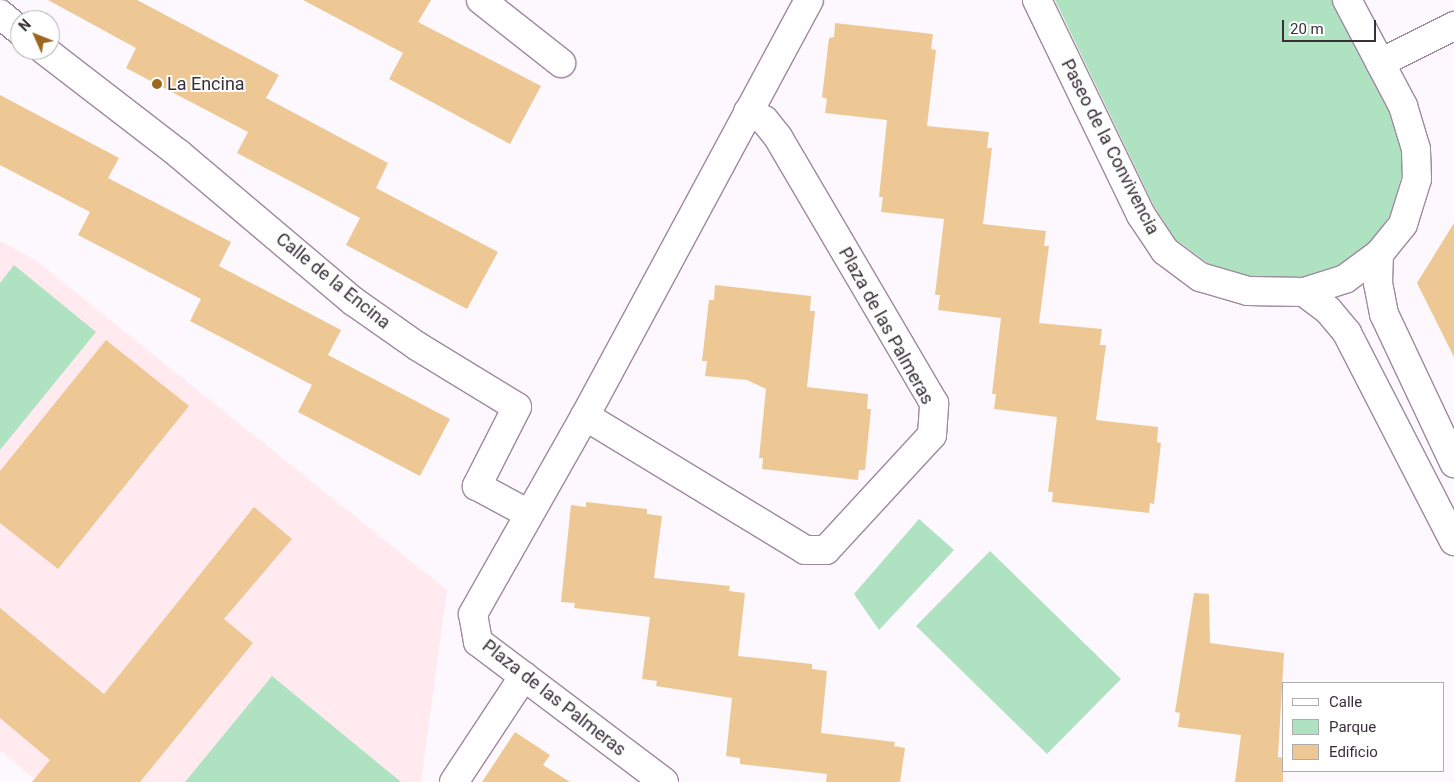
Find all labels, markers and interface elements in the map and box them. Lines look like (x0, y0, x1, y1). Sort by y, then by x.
north arrow (10, 10, 60, 60)
scale bar (1284, 10, 1378, 42)
text: N (16, 16, 34, 34)
text: 20 m (1290, 20, 1324, 38)
street label: Paseo de la Convivencia (1056, 56, 1164, 238)
place label: La Encina (167, 73, 245, 95)
marker: La Encina (151, 78, 163, 90)
street label: Calle de la Encina (272, 228, 394, 334)
street label: Plaza de las Palmeras (834, 244, 938, 408)
street label: Plaza de las Palmeras (478, 635, 630, 761)
legend (1282, 682, 1444, 772)
text: Calle (1329, 693, 1362, 711)
text: Parque (1329, 718, 1376, 736)
text: Edificio (1329, 743, 1378, 761)

